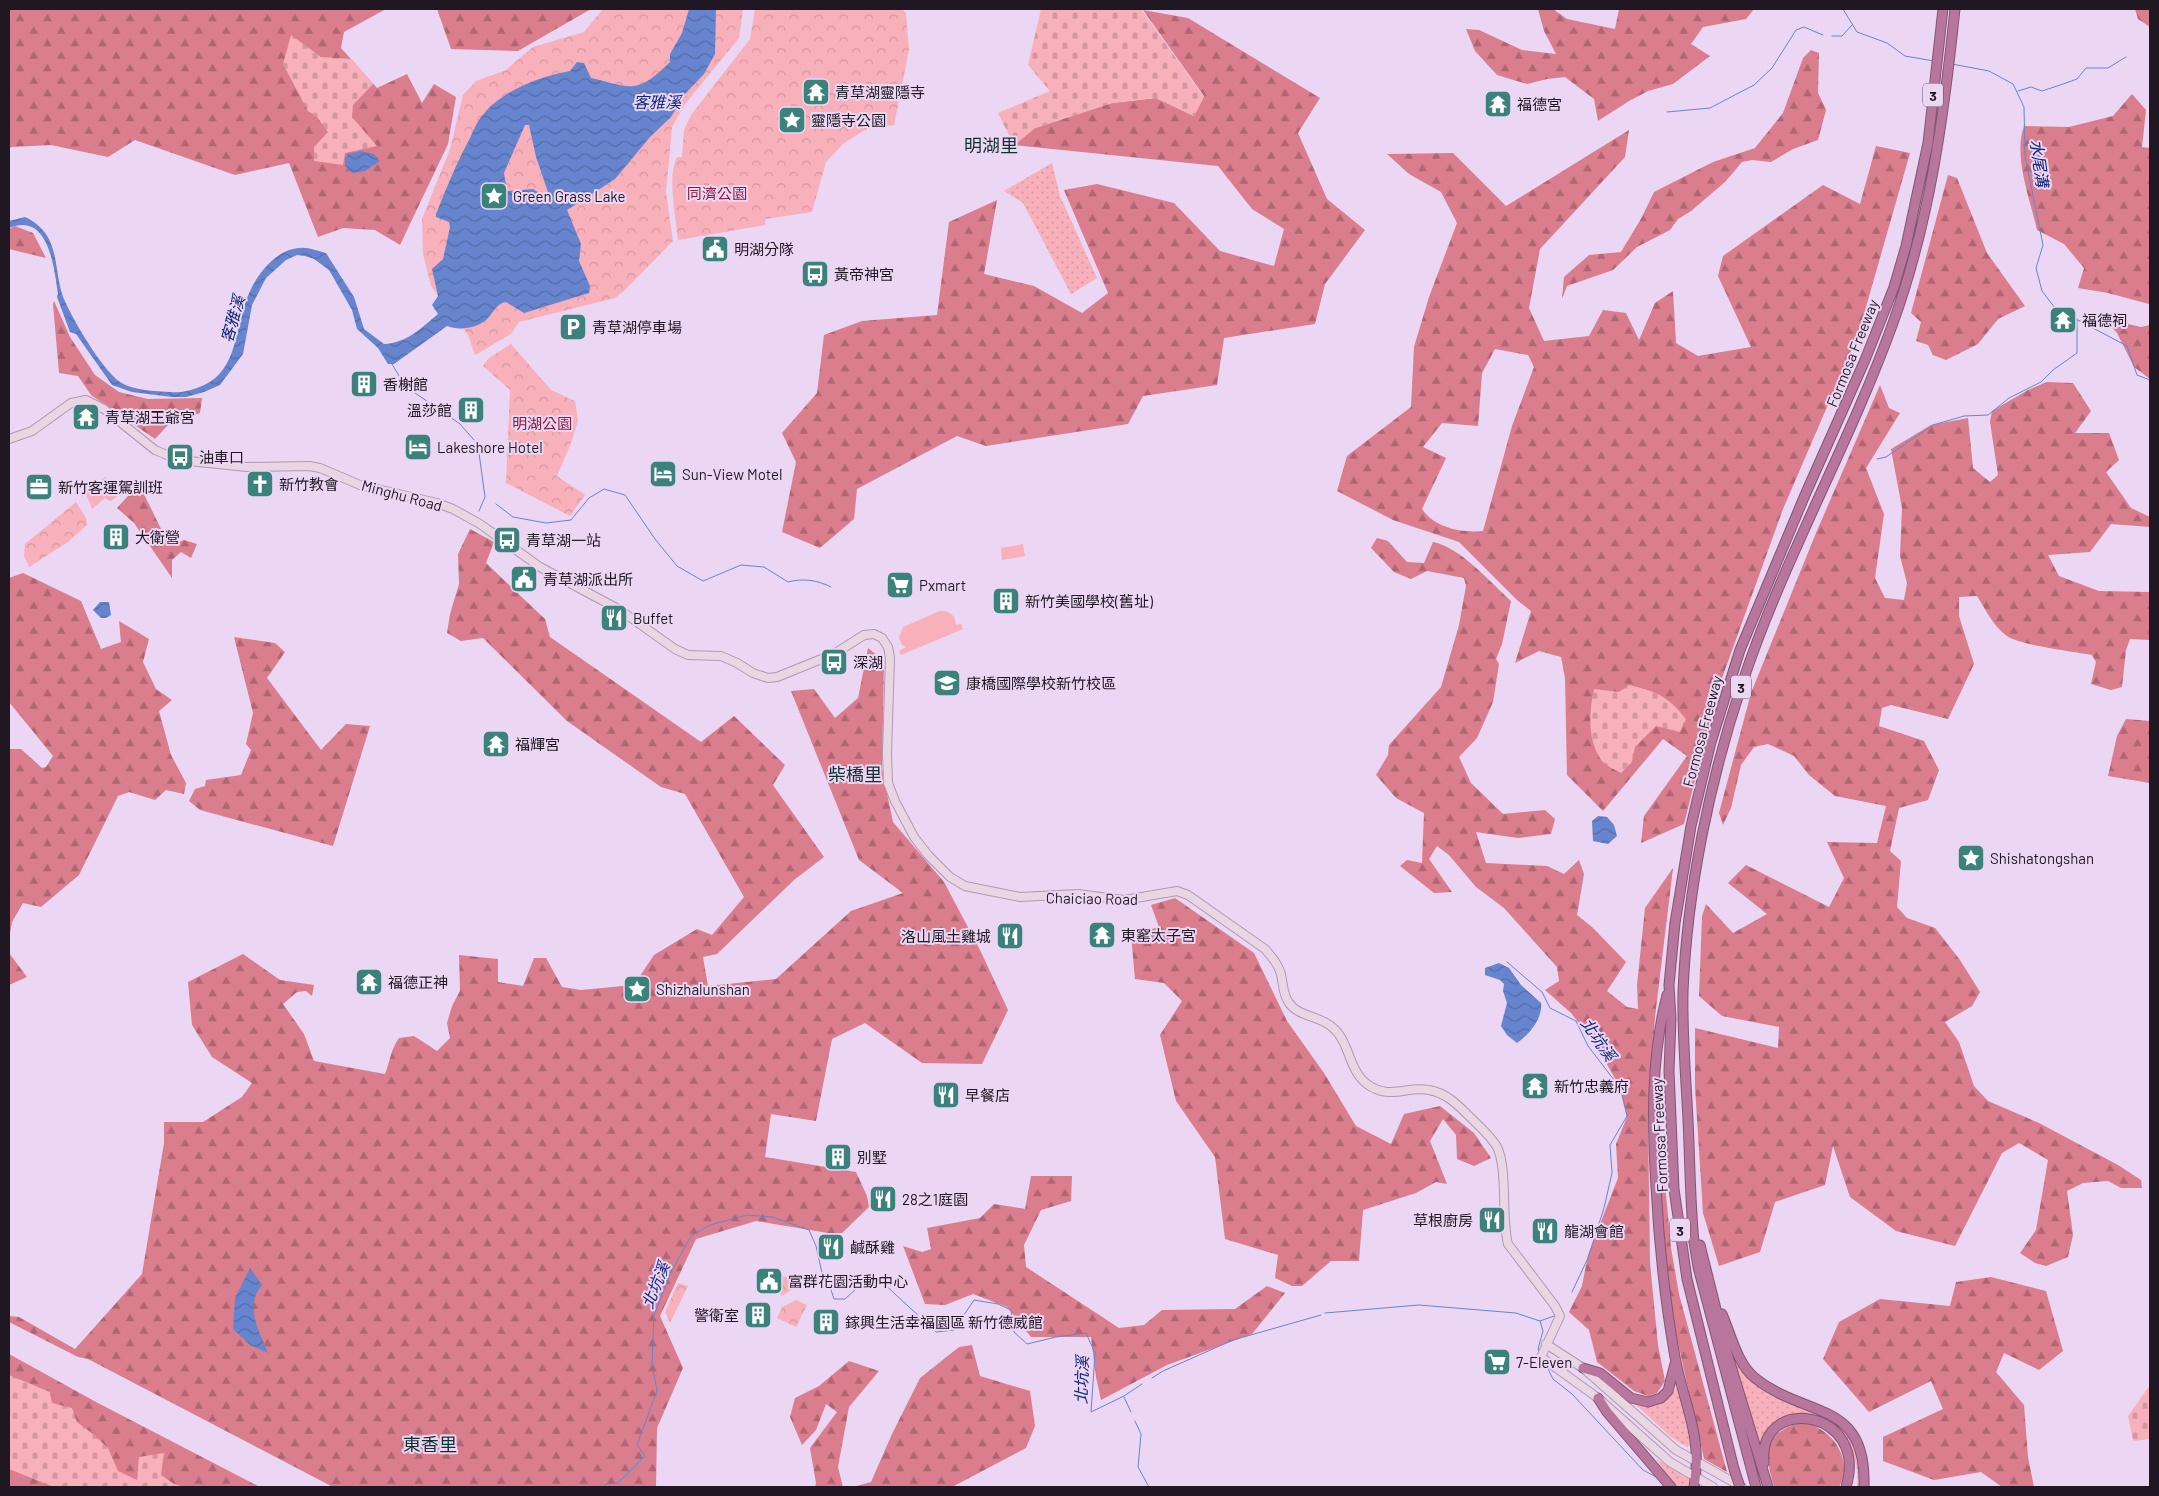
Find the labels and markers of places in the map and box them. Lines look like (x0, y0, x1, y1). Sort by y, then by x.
temple icon: 青草湖靈隱寺 (801, 77, 831, 107)
place label: 青草湖靈隱寺 (835, 83, 925, 101)
temple icon: 福德宮 (1483, 89, 1513, 119)
place label: 福德宮 (1517, 95, 1562, 113)
place icon: 靈隱寺公園 (777, 105, 807, 135)
place label: 靈隱寺公園 (811, 111, 886, 129)
place icon: Green Grass Lake (479, 181, 509, 211)
place label: Green Grass Lake (513, 187, 626, 205)
public building icon: 明湖分隊 (700, 234, 730, 264)
place label: 明湖分隊 (734, 240, 794, 258)
bus stop icon: 黃帝神宮 (800, 259, 830, 289)
place label: 黃帝神宮 (834, 265, 894, 283)
temple icon: 福德祠 (2048, 305, 2078, 335)
place label: 福德祠 (2082, 311, 2127, 329)
parking icon: 青草湖停車場 (558, 312, 588, 342)
place label: 青草湖停車場 (592, 318, 682, 336)
building icon: 香榭館 (349, 369, 379, 399)
place label: 香榭館 (383, 375, 428, 393)
building icon: 溫莎館 (456, 395, 486, 425)
place label: 溫莎館 (407, 401, 452, 419)
temple icon: 青草湖王爺宮 (71, 402, 101, 432)
place label: 青草湖王爺宮 (105, 408, 195, 426)
hotel icon: Lakeshore Hotel (403, 432, 433, 462)
place label: Lakeshore Hotel (437, 438, 543, 456)
bus stop icon: 油車口 (165, 442, 195, 472)
place label: 油車口 (199, 448, 244, 466)
hotel icon: Sun-View Motel (648, 459, 678, 489)
place label: Sun-View Motel (682, 465, 782, 483)
church icon: 新竹教會 (245, 469, 275, 499)
office icon: 新竹客運駕訓班 (24, 472, 54, 502)
place label: 新竹教會 (279, 475, 339, 493)
place label: 新竹客運駕訓班 (58, 478, 163, 496)
building icon: 大衛營 (101, 522, 131, 552)
bus stop icon: 青草湖一站 (492, 525, 522, 555)
place label: 大衛營 (135, 528, 180, 546)
place label: 青草湖一站 (526, 531, 601, 549)
public building icon: 青草湖派出所 (509, 564, 539, 594)
place label: 青草湖派出所 (543, 570, 633, 588)
supermarket icon: Pxmart (885, 570, 915, 600)
place label: Pxmart (919, 576, 966, 594)
building icon: 新竹美國學校(舊址) (991, 586, 1021, 616)
place label: 新竹美國學校(舊址) (1025, 592, 1153, 610)
restaurant icon: Buffet (599, 603, 629, 633)
place label: Buffet (633, 609, 674, 627)
bus stop icon: 深湖 (819, 647, 849, 677)
place label: 深湖 (853, 653, 883, 671)
school or university icon: 康橋國際學校新竹校區 (932, 668, 962, 698)
place label: 康橋國際學校新竹校區 (966, 674, 1116, 692)
temple icon: 福輝宮 (481, 729, 511, 759)
place label: 福輝宮 (515, 735, 560, 753)
place icon: Shishatongshan (1956, 843, 1986, 873)
place label: Shishatongshan (1990, 849, 2094, 867)
temple icon: 東窰太子宮 (1087, 920, 1117, 950)
restaurant icon: 洛山風土雞城 (995, 921, 1025, 951)
place label: 東窰太子宮 (1121, 926, 1196, 944)
place label: 洛山風土雞城 (901, 927, 991, 945)
temple icon: 福德正神 (354, 967, 384, 997)
place label: 福德正神 (388, 973, 448, 991)
place icon: Shizhalunshan (622, 974, 652, 1004)
place label: Shizhalunshan (656, 980, 750, 998)
temple icon: 新竹忠義府 (1520, 1071, 1550, 1101)
place label: 新竹忠義府 (1554, 1077, 1629, 1095)
restaurant icon: 早餐店 (931, 1080, 961, 1110)
place label: 早餐店 (965, 1086, 1010, 1104)
building icon: 別墅 (823, 1142, 853, 1172)
place label: 別墅 (857, 1148, 887, 1166)
restaurant icon: 28之1庭園 (868, 1184, 898, 1214)
place label: 28之1庭園 (902, 1190, 968, 1208)
restaurant icon: 草根廚房 (1477, 1205, 1507, 1235)
place label: 草根廚房 (1413, 1211, 1473, 1229)
restaurant icon: 龍湖會館 (1530, 1216, 1560, 1246)
place label: 龍湖會館 (1564, 1222, 1624, 1240)
restaurant icon: 鹹酥雞 (816, 1232, 846, 1262)
place label: 鹹酥雞 (850, 1238, 895, 1256)
public building icon: 富群花園活動中心 (754, 1266, 784, 1296)
place label: 富群花園活動中心 (788, 1272, 908, 1290)
building icon: 警衛室 (743, 1300, 773, 1330)
place label: 警衛室 (694, 1306, 739, 1324)
building icon: 鎵興生活幸福園區 新竹德威館 (811, 1307, 841, 1337)
place label: 鎵興生活幸福園區 新竹德威館 (845, 1313, 1043, 1331)
supermarket icon: 7-Eleven (1482, 1347, 1512, 1377)
place label: 7-Eleven (1516, 1353, 1572, 1371)

